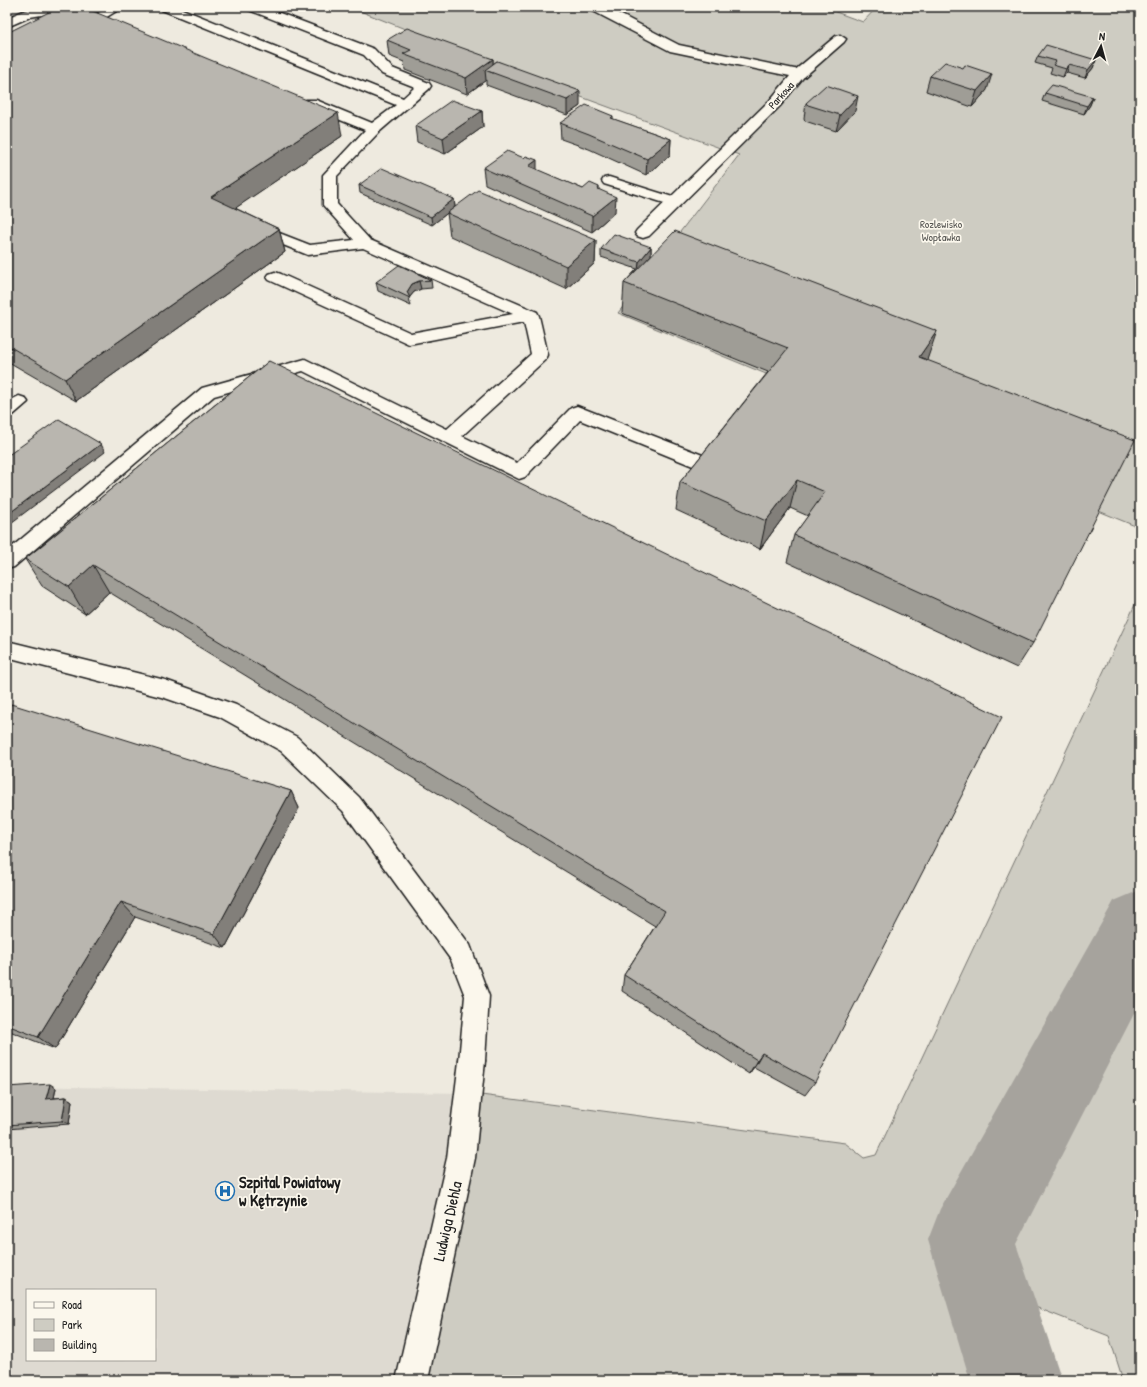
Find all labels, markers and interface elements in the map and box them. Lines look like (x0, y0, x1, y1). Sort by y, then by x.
north arrow (1081, 26, 1121, 66)
text: N (1098, 29, 1106, 43)
street label: Parkowa (765, 78, 797, 112)
park label: Rozlewisko Wopławka (920, 217, 963, 244)
place label: Szpital Powiatowy w Kętrzynie (239, 1171, 341, 1212)
street label: Ludwiga Diehla (427, 1179, 467, 1263)
hospital icon: Szpital Powiatowy w Kętrzynie (214, 1180, 236, 1202)
legend (26, 1289, 156, 1361)
text: Road (62, 1296, 82, 1313)
text: Park (62, 1316, 82, 1333)
text: Building (62, 1336, 97, 1353)

